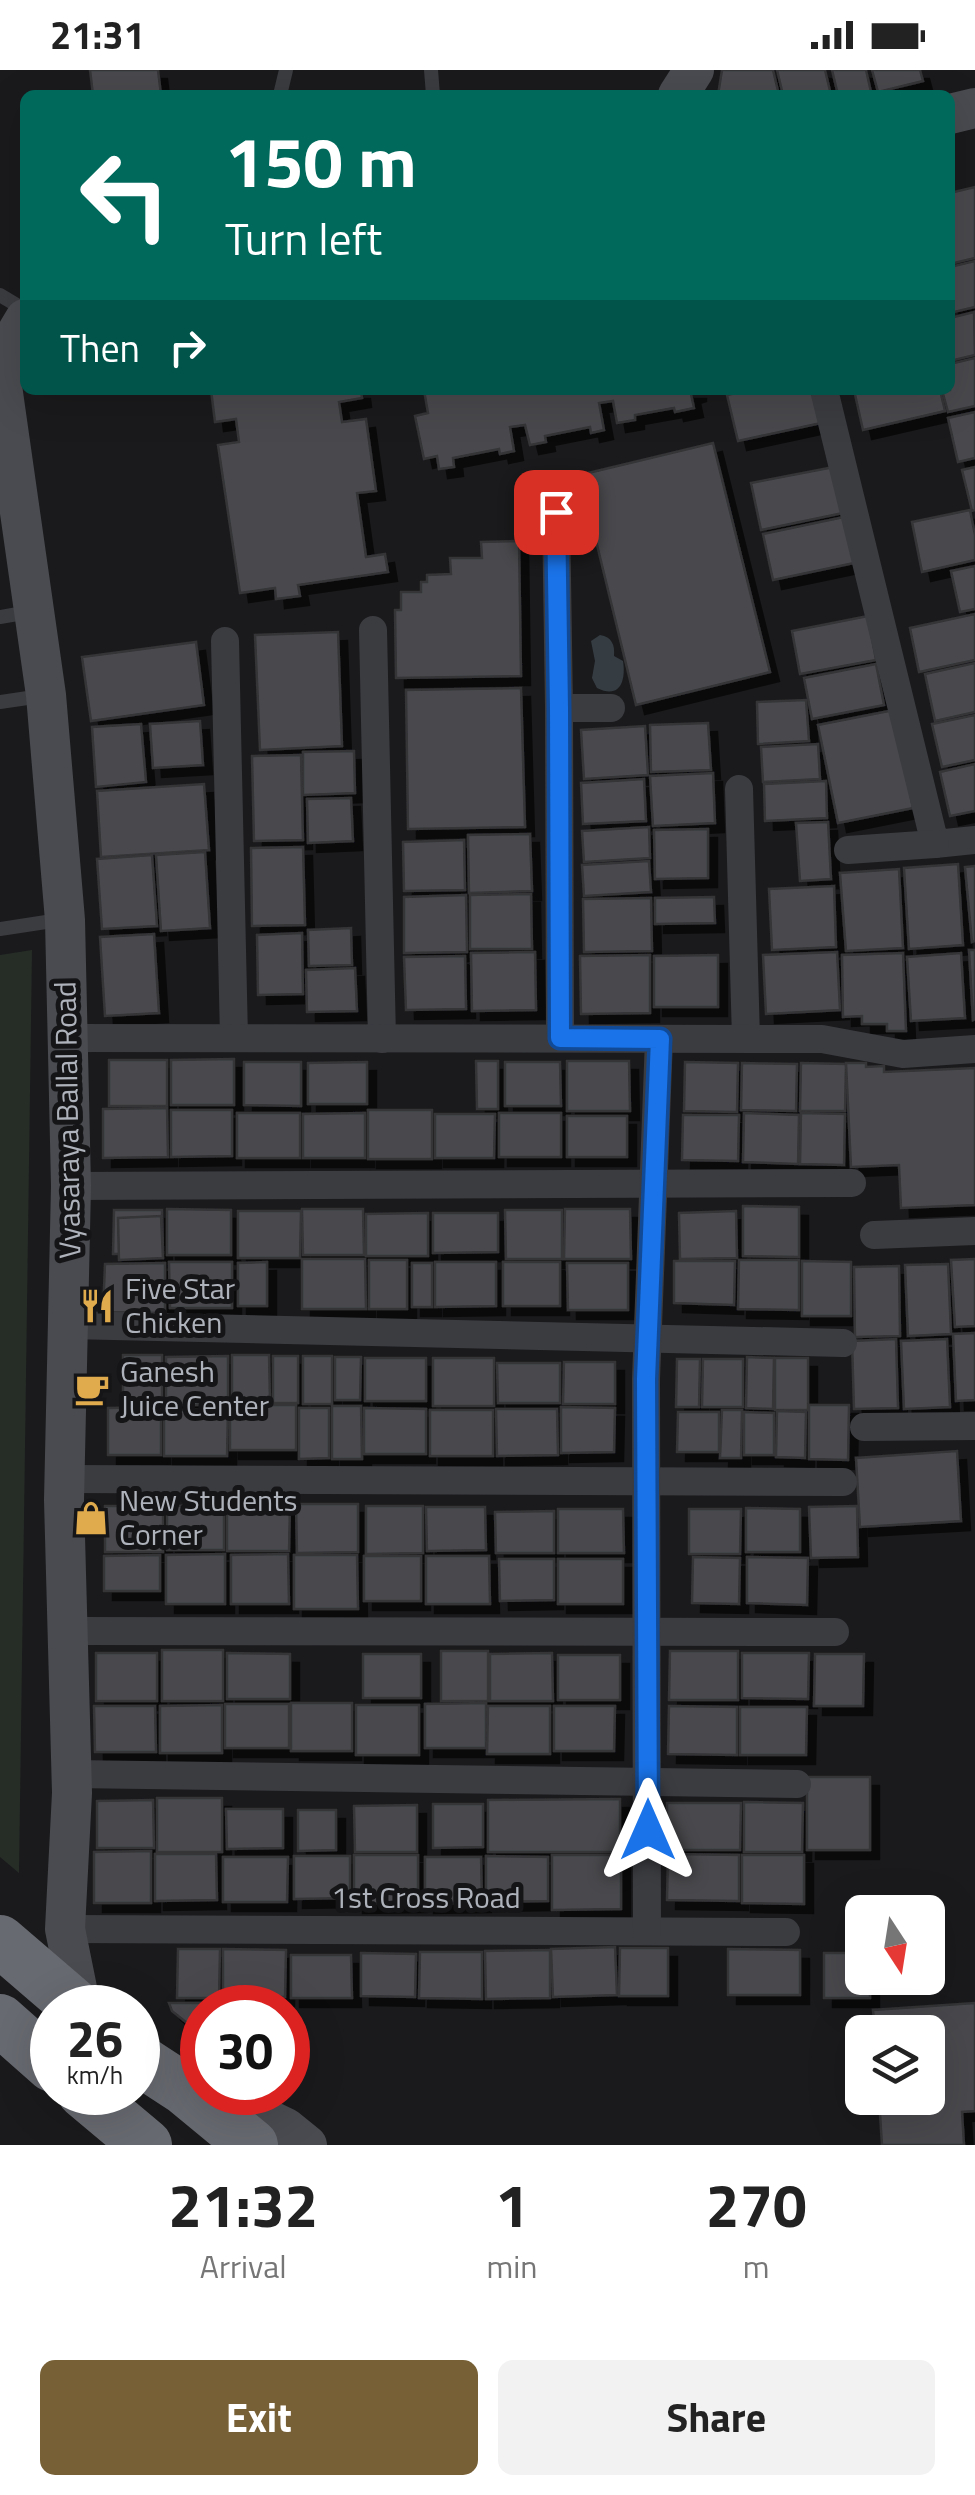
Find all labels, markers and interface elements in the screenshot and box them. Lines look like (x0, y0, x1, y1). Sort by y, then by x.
text: 21:31 (50, 6, 145, 64)
text: 150 m (225, 108, 417, 214)
icon: left (60, 130, 190, 260)
text: Turn left (225, 204, 382, 272)
text: Then (60, 319, 140, 377)
icon: right (160, 320, 215, 375)
pin (514, 470, 599, 555)
icon: arrive (529, 485, 584, 540)
street label: Vyasaraya Ballal Road (42, 981, 92, 1259)
place label: Five Star Chicken (125, 1265, 235, 1345)
restaurant icon: Five Star Chicken (78, 1287, 116, 1325)
place label: Ganesh Juice Center (120, 1348, 269, 1428)
cafe icon: Ganesh Juice Center (73, 1370, 111, 1408)
place label: New Students Corner (119, 1477, 298, 1557)
shop icon: New Students Corner (72, 1499, 110, 1537)
position arrow (596, 1778, 700, 1882)
street label: 1st Cross Road (331, 1874, 521, 1920)
north arrow (845, 1895, 945, 1995)
map controls (845, 1895, 945, 2115)
speed limit sign: 30 (180, 1985, 310, 2115)
text: 26 (67, 2000, 123, 2076)
button: layers (845, 2015, 945, 2115)
text: km/h (67, 2056, 123, 2094)
text: 21:32 (168, 2159, 318, 2250)
text: 1 (495, 2159, 529, 2250)
text: 270 (706, 2159, 807, 2250)
text: Arrival (200, 2242, 287, 2290)
text: min (486, 2242, 537, 2290)
text: m (743, 2242, 770, 2290)
button: Exit (40, 2360, 478, 2475)
button: Share (498, 2360, 935, 2475)

